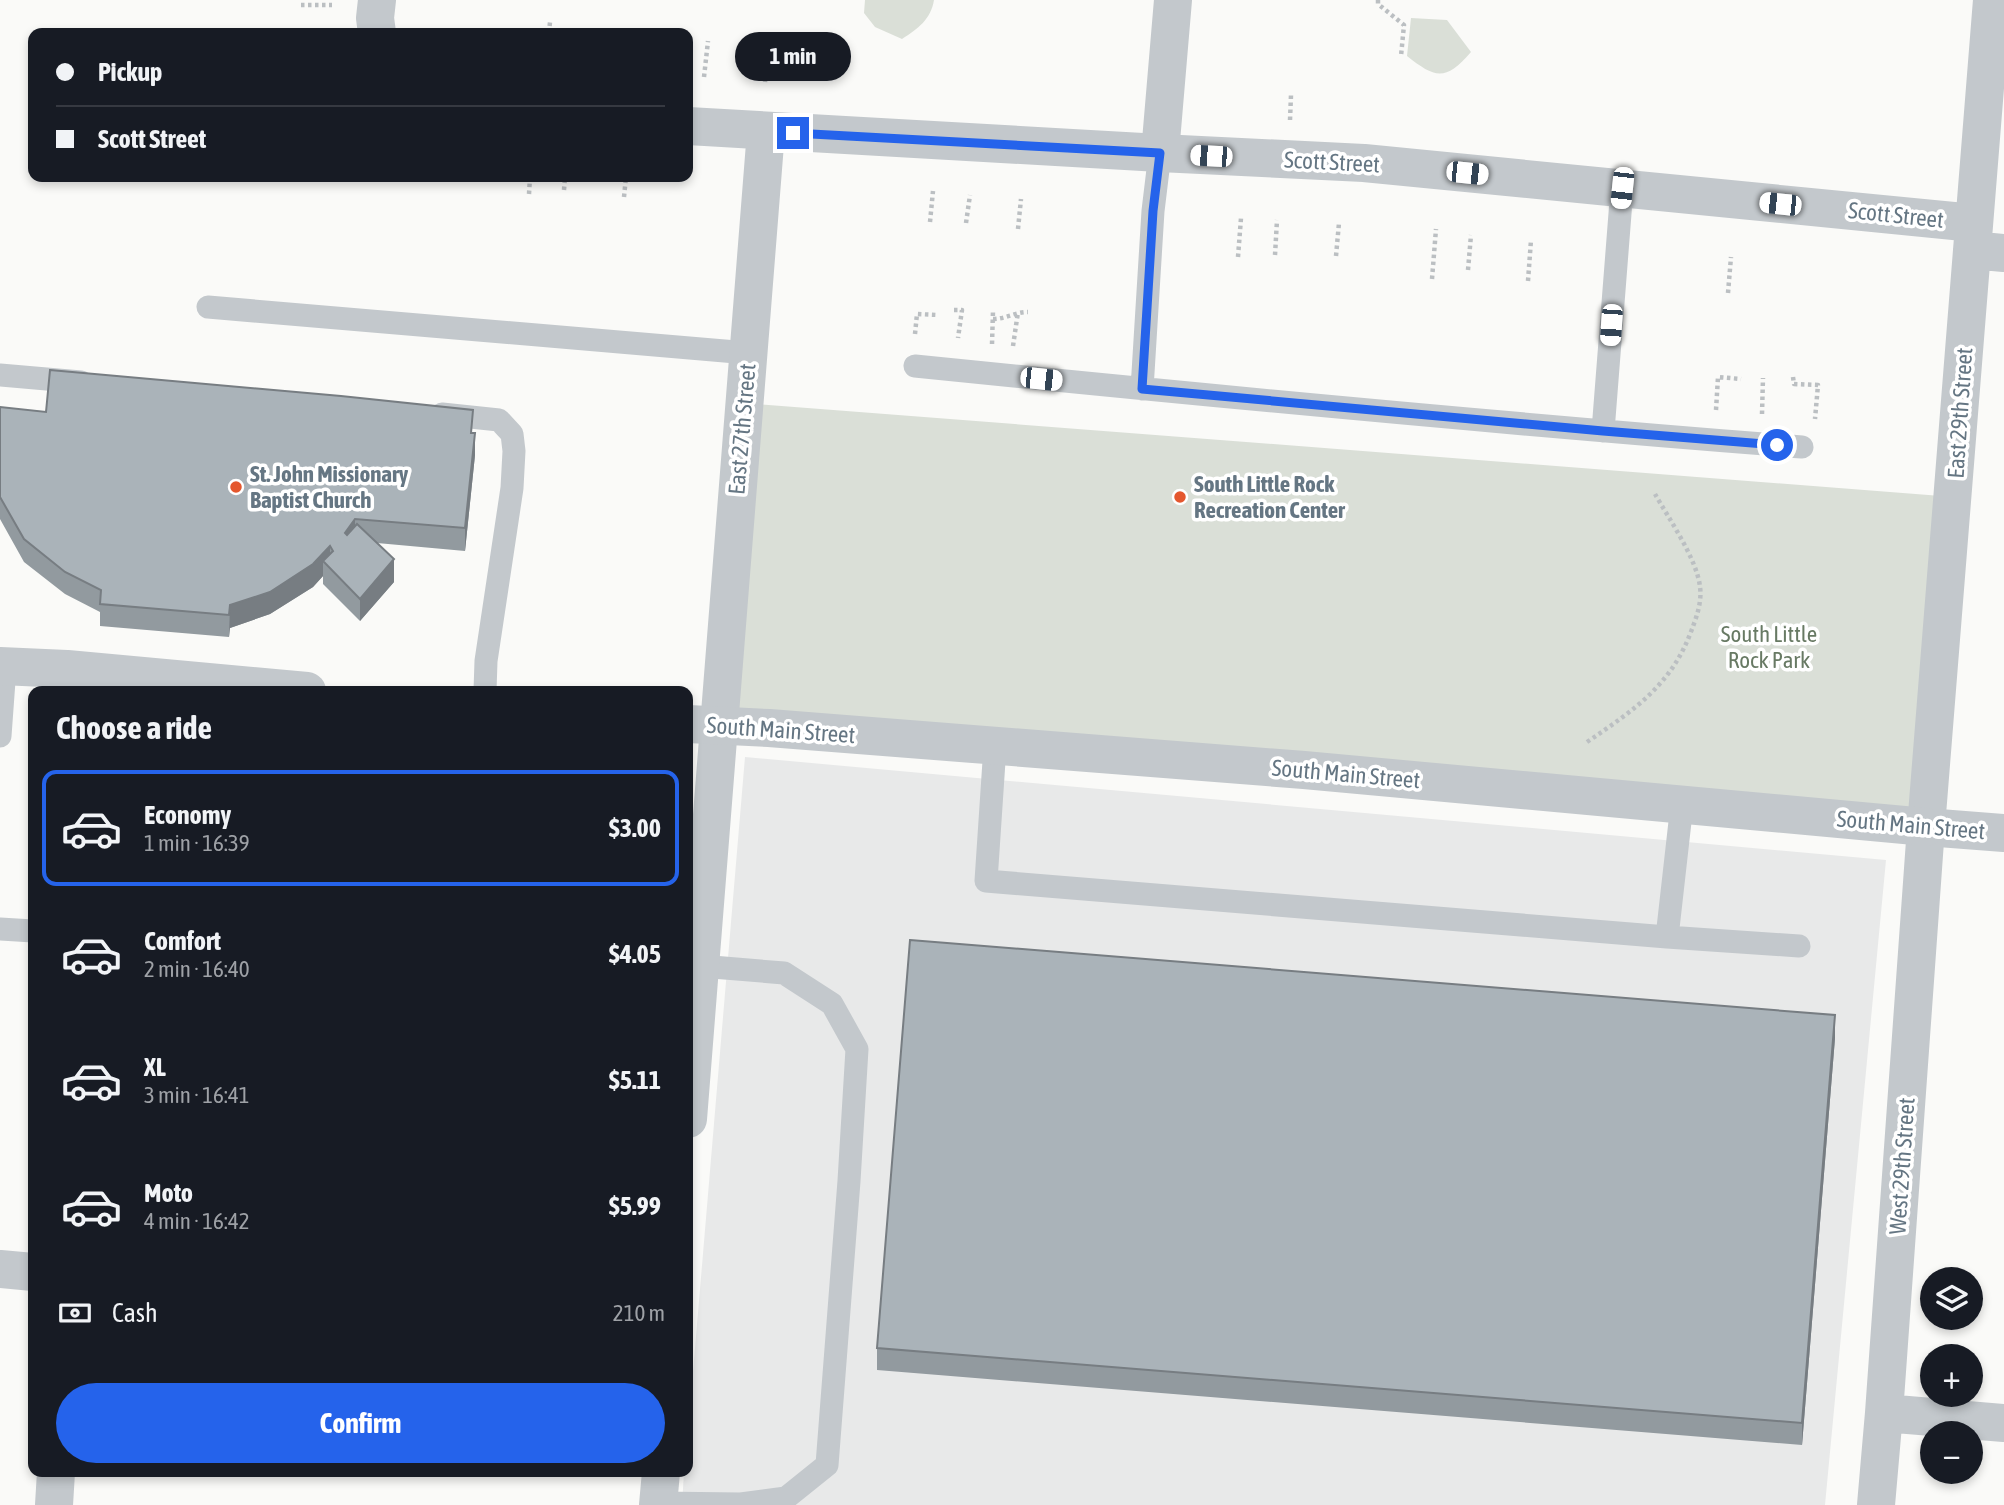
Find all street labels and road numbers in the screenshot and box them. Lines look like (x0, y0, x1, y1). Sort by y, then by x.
street label: Scott Street (1283, 147, 1381, 177)
street label: Scott Street (1847, 197, 1945, 233)
street label: East 29th Street (1942, 347, 1978, 479)
street label: East 27th Street (723, 362, 761, 496)
street label: South Main Street (706, 712, 856, 748)
street label: South Main Street (1271, 755, 1421, 793)
street label: South Main Street (1836, 806, 1986, 844)
street label: West 29th Street (1884, 1097, 1920, 1235)

